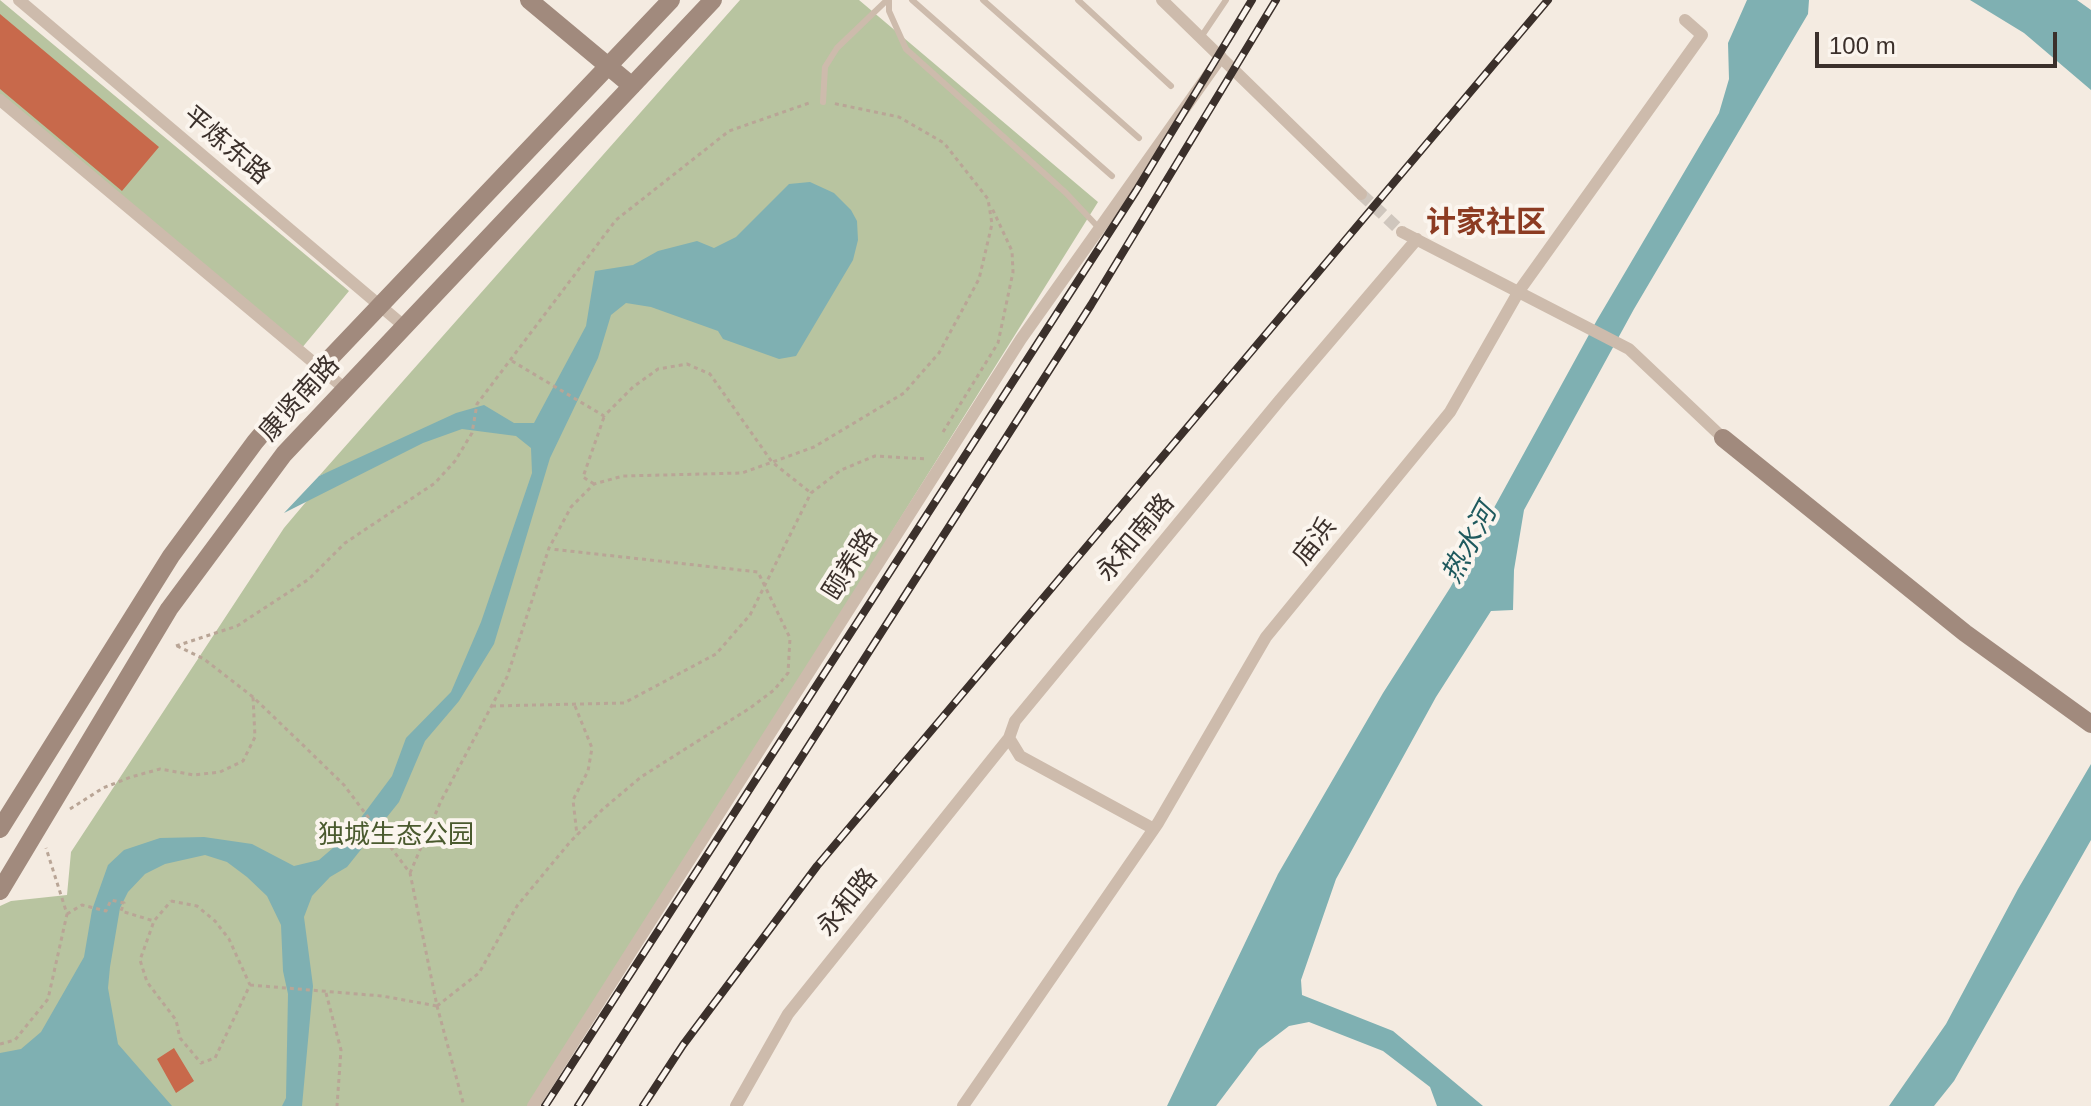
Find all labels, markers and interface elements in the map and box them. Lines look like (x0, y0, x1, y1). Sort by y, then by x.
scale bar (1819, 16, 2061, 66)
text: 100 m (1829, 32, 1896, 59)
street label: 平炼东路 (176, 101, 276, 191)
district label: 计家社区 (1426, 206, 1546, 242)
street label: 康贤南路 (254, 350, 346, 448)
street label: 永和南路 (1091, 488, 1181, 588)
water label: 热水河 (1435, 499, 1505, 589)
street label: 庙浜 (1287, 512, 1343, 572)
street label: 颐养路 (817, 524, 885, 606)
park label: 独城生态公园 (318, 820, 474, 852)
street label: 永和路 (811, 863, 885, 943)

